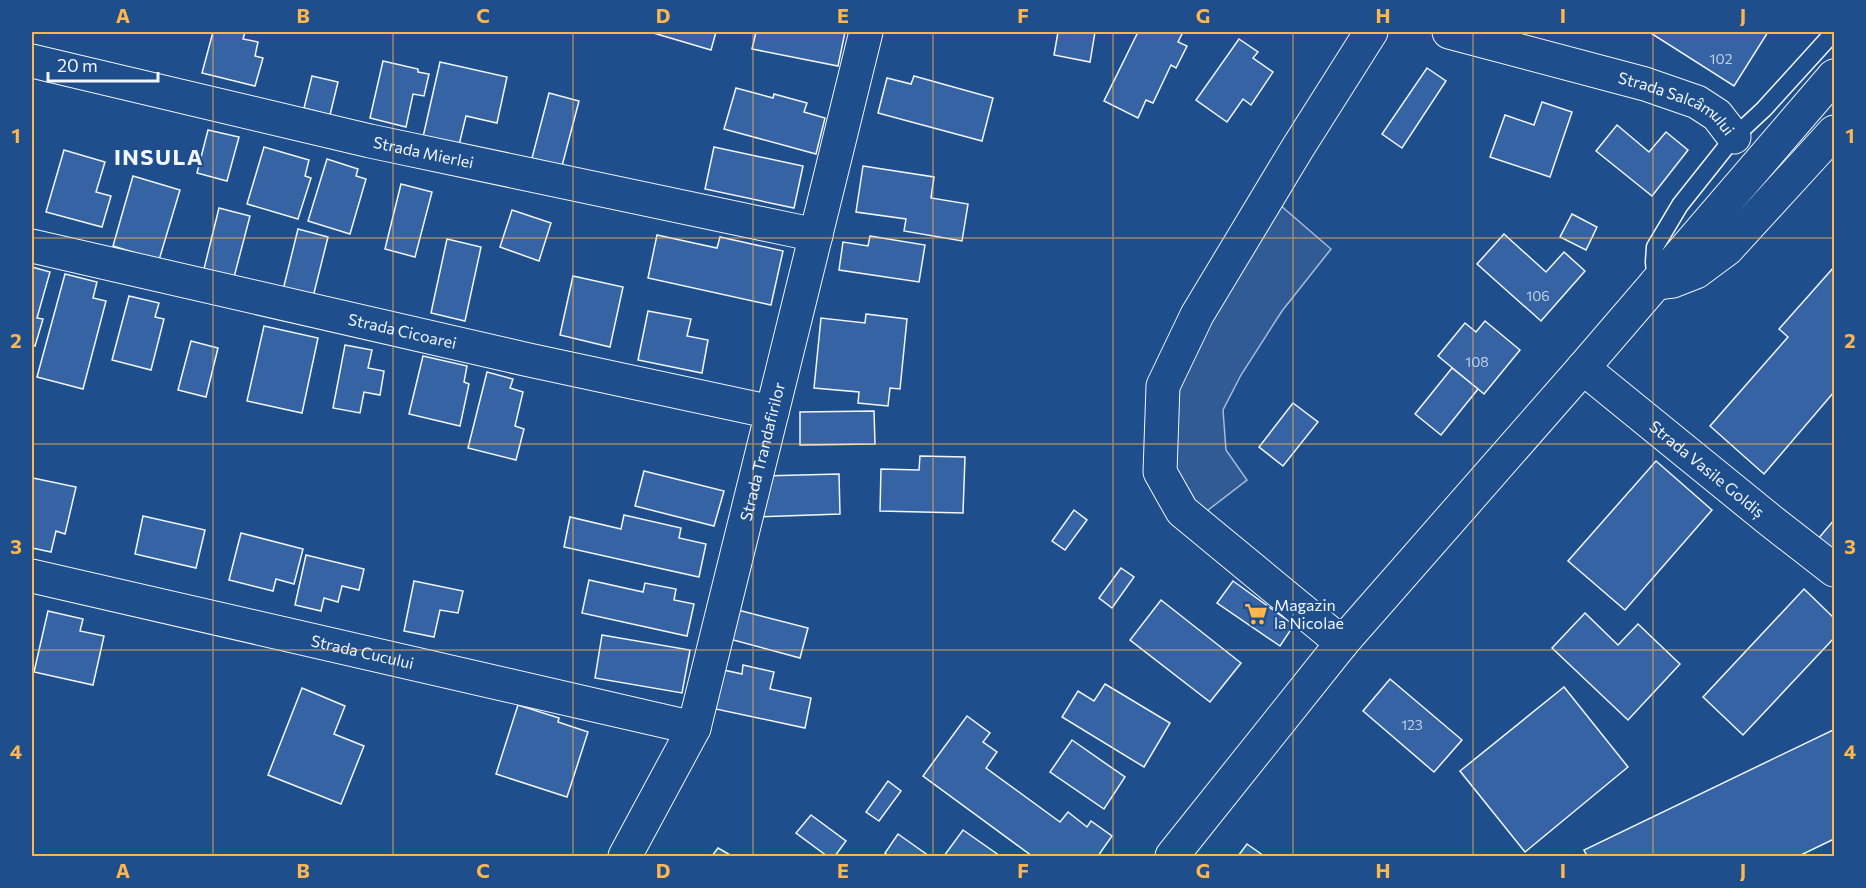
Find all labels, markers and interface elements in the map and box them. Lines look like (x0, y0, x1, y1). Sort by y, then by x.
text: A (116, 3, 130, 27)
text: B (296, 3, 310, 27)
text: C (476, 3, 490, 27)
text: D (656, 3, 670, 27)
text: E (837, 3, 849, 27)
text: F (1017, 3, 1029, 27)
text: G (1196, 3, 1210, 27)
text: H (1376, 3, 1391, 27)
text: I (1560, 3, 1566, 27)
text: J (1740, 3, 1746, 27)
scale bar (48, 45, 158, 83)
house number: 102 (1710, 50, 1733, 67)
text: 20 m (57, 54, 98, 76)
street label: Strada Salcâmului (1616, 67, 1739, 139)
text: 1 (11, 123, 21, 147)
text: 1 (1845, 123, 1855, 147)
street label: Strada Mierlei (372, 132, 475, 172)
district label: INSULA (114, 143, 204, 170)
house number: 106 (1526, 287, 1550, 304)
street label: Strada Cicoarei (346, 309, 459, 352)
text: 2 (10, 328, 22, 352)
text: 2 (1844, 328, 1856, 352)
house number: 108 (1465, 353, 1489, 370)
street label: Strada Trandafirilor (735, 380, 788, 523)
street label: Strada Vasile Goldiș (1646, 416, 1769, 523)
text: 3 (10, 534, 22, 558)
text: 3 (1844, 534, 1856, 558)
place label: Magazin la Nicolae (1274, 595, 1344, 632)
supermarket icon: Magazin la Nicolae (1243, 601, 1269, 627)
street label: Strada Cucului (309, 630, 416, 672)
house number: 123 (1401, 716, 1423, 733)
text: 4 (10, 739, 22, 763)
text: 4 (1844, 739, 1856, 763)
text: A (116, 858, 130, 882)
text: B (296, 858, 310, 882)
text: C (476, 858, 490, 882)
text: D (656, 858, 670, 882)
text: E (837, 858, 849, 882)
text: F (1017, 858, 1029, 882)
text: G (1196, 858, 1210, 882)
text: H (1376, 858, 1391, 882)
text: I (1560, 858, 1566, 882)
text: J (1740, 858, 1746, 882)

